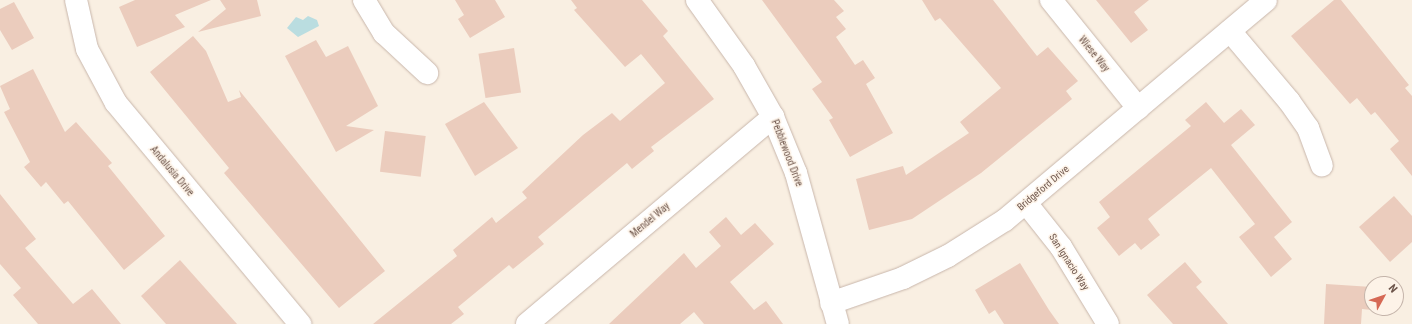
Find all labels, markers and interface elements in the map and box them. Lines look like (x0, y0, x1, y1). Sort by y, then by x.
street label: Wiese Way (1076, 34, 1112, 74)
street label: Pebblewood Drive (769, 118, 805, 188)
street label: Andalusia Drive (148, 144, 196, 198)
street label: Bridgeford Drive (1015, 163, 1071, 213)
street label: Mendel Way (628, 200, 672, 240)
street label: San Ignacio Way (1046, 232, 1092, 292)
north arrow (1364, 276, 1404, 316)
text: N (1386, 282, 1400, 295)

